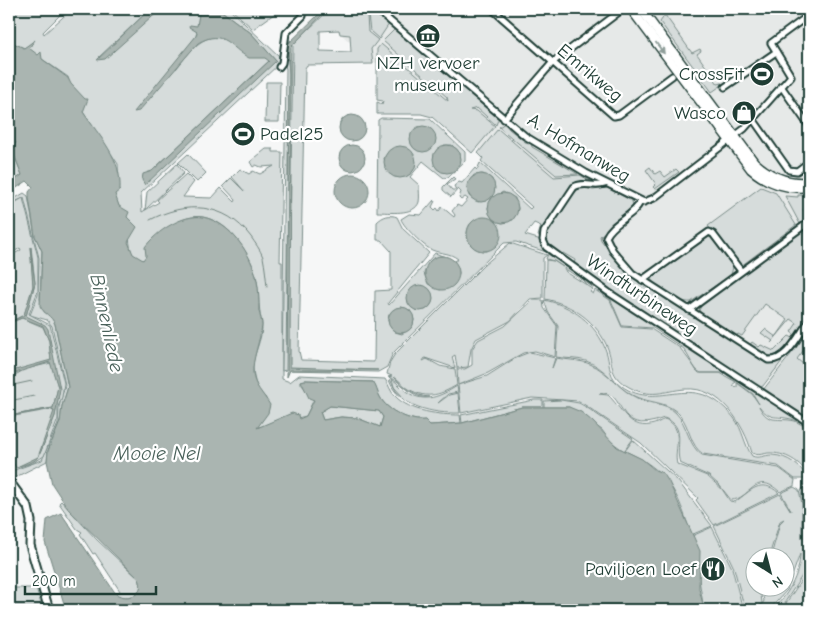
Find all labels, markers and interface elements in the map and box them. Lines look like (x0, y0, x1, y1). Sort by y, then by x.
museum icon: NZH vervoer museum (415, 23, 441, 49)
street label: Emrikweg (553, 39, 627, 107)
one-way arrow (655, 41, 665, 55)
place label: NZH vervoer museum (377, 52, 480, 96)
sports icon: CrossFit (749, 61, 775, 87)
place label: CrossFit (679, 63, 745, 85)
shop icon: Wasco (731, 100, 757, 126)
place label: Wasco (674, 102, 726, 124)
street label: A. Hofmanweg (524, 109, 634, 187)
sports icon: Padel25 (230, 121, 256, 147)
place label: Padel25 (260, 123, 324, 145)
street label: Windturbineweg (582, 250, 702, 340)
water label: Binnenliede (85, 272, 129, 374)
water label: Mooie Nel (113, 442, 201, 465)
north arrow (746, 546, 796, 596)
restaurant icon: Paviljoen Loef (700, 556, 726, 582)
place label: Paviljoen Loef (585, 558, 698, 580)
scale bar (25, 564, 156, 596)
text: 200 m (32, 572, 76, 590)
text: N (769, 573, 786, 592)

